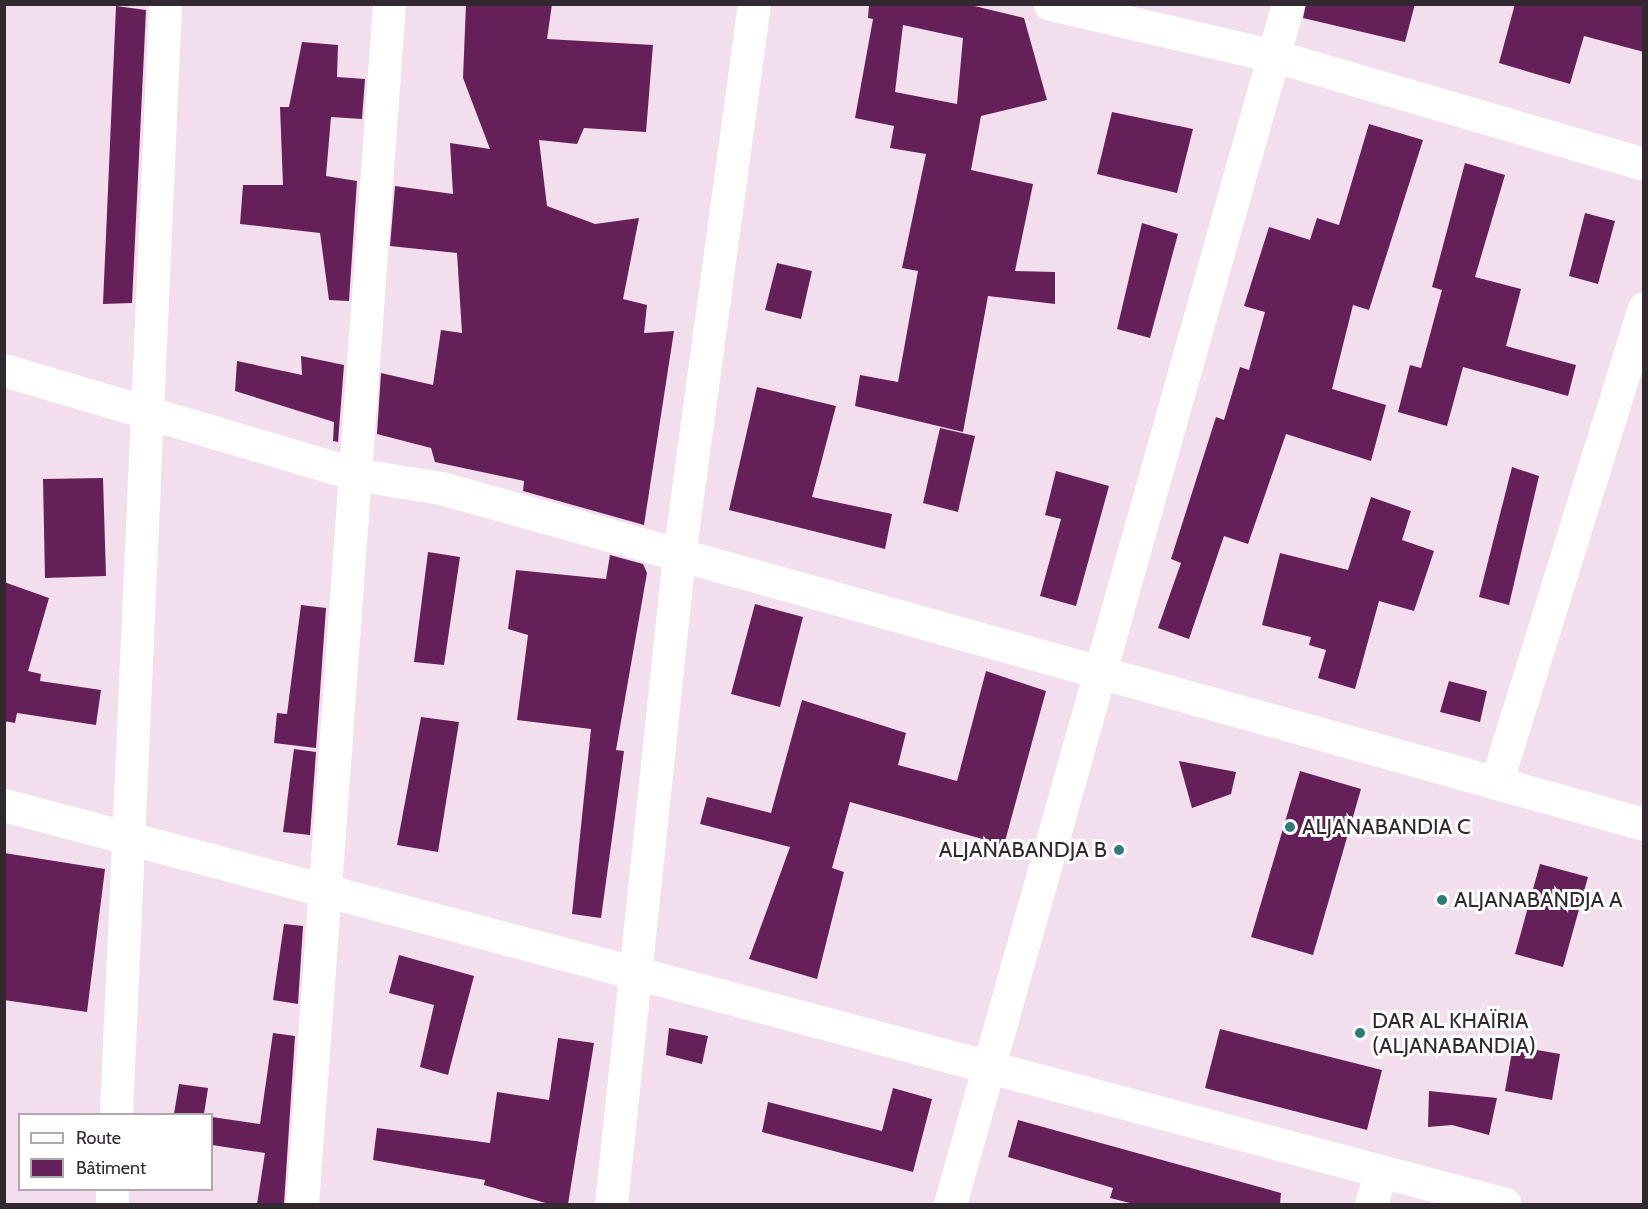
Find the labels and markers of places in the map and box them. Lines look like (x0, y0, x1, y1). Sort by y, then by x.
place label: ALJANABANDIA C (1302, 814, 1471, 840)
marker: ALJANABANDIA C (1283, 820, 1297, 834)
place label: ALJANABANDJA B (939, 837, 1107, 863)
marker: ALJANABANDJA B (1112, 843, 1126, 857)
place label: ALJANABANDJA A (1454, 887, 1623, 913)
marker: ALJANABANDJA A (1435, 893, 1449, 907)
place label: DAR AL KHAÏRIA (ALJANABANDIA) (1372, 1007, 1536, 1058)
marker: DAR AL KHAÏRIA (ALJANABANDIA) (1353, 1026, 1367, 1040)

